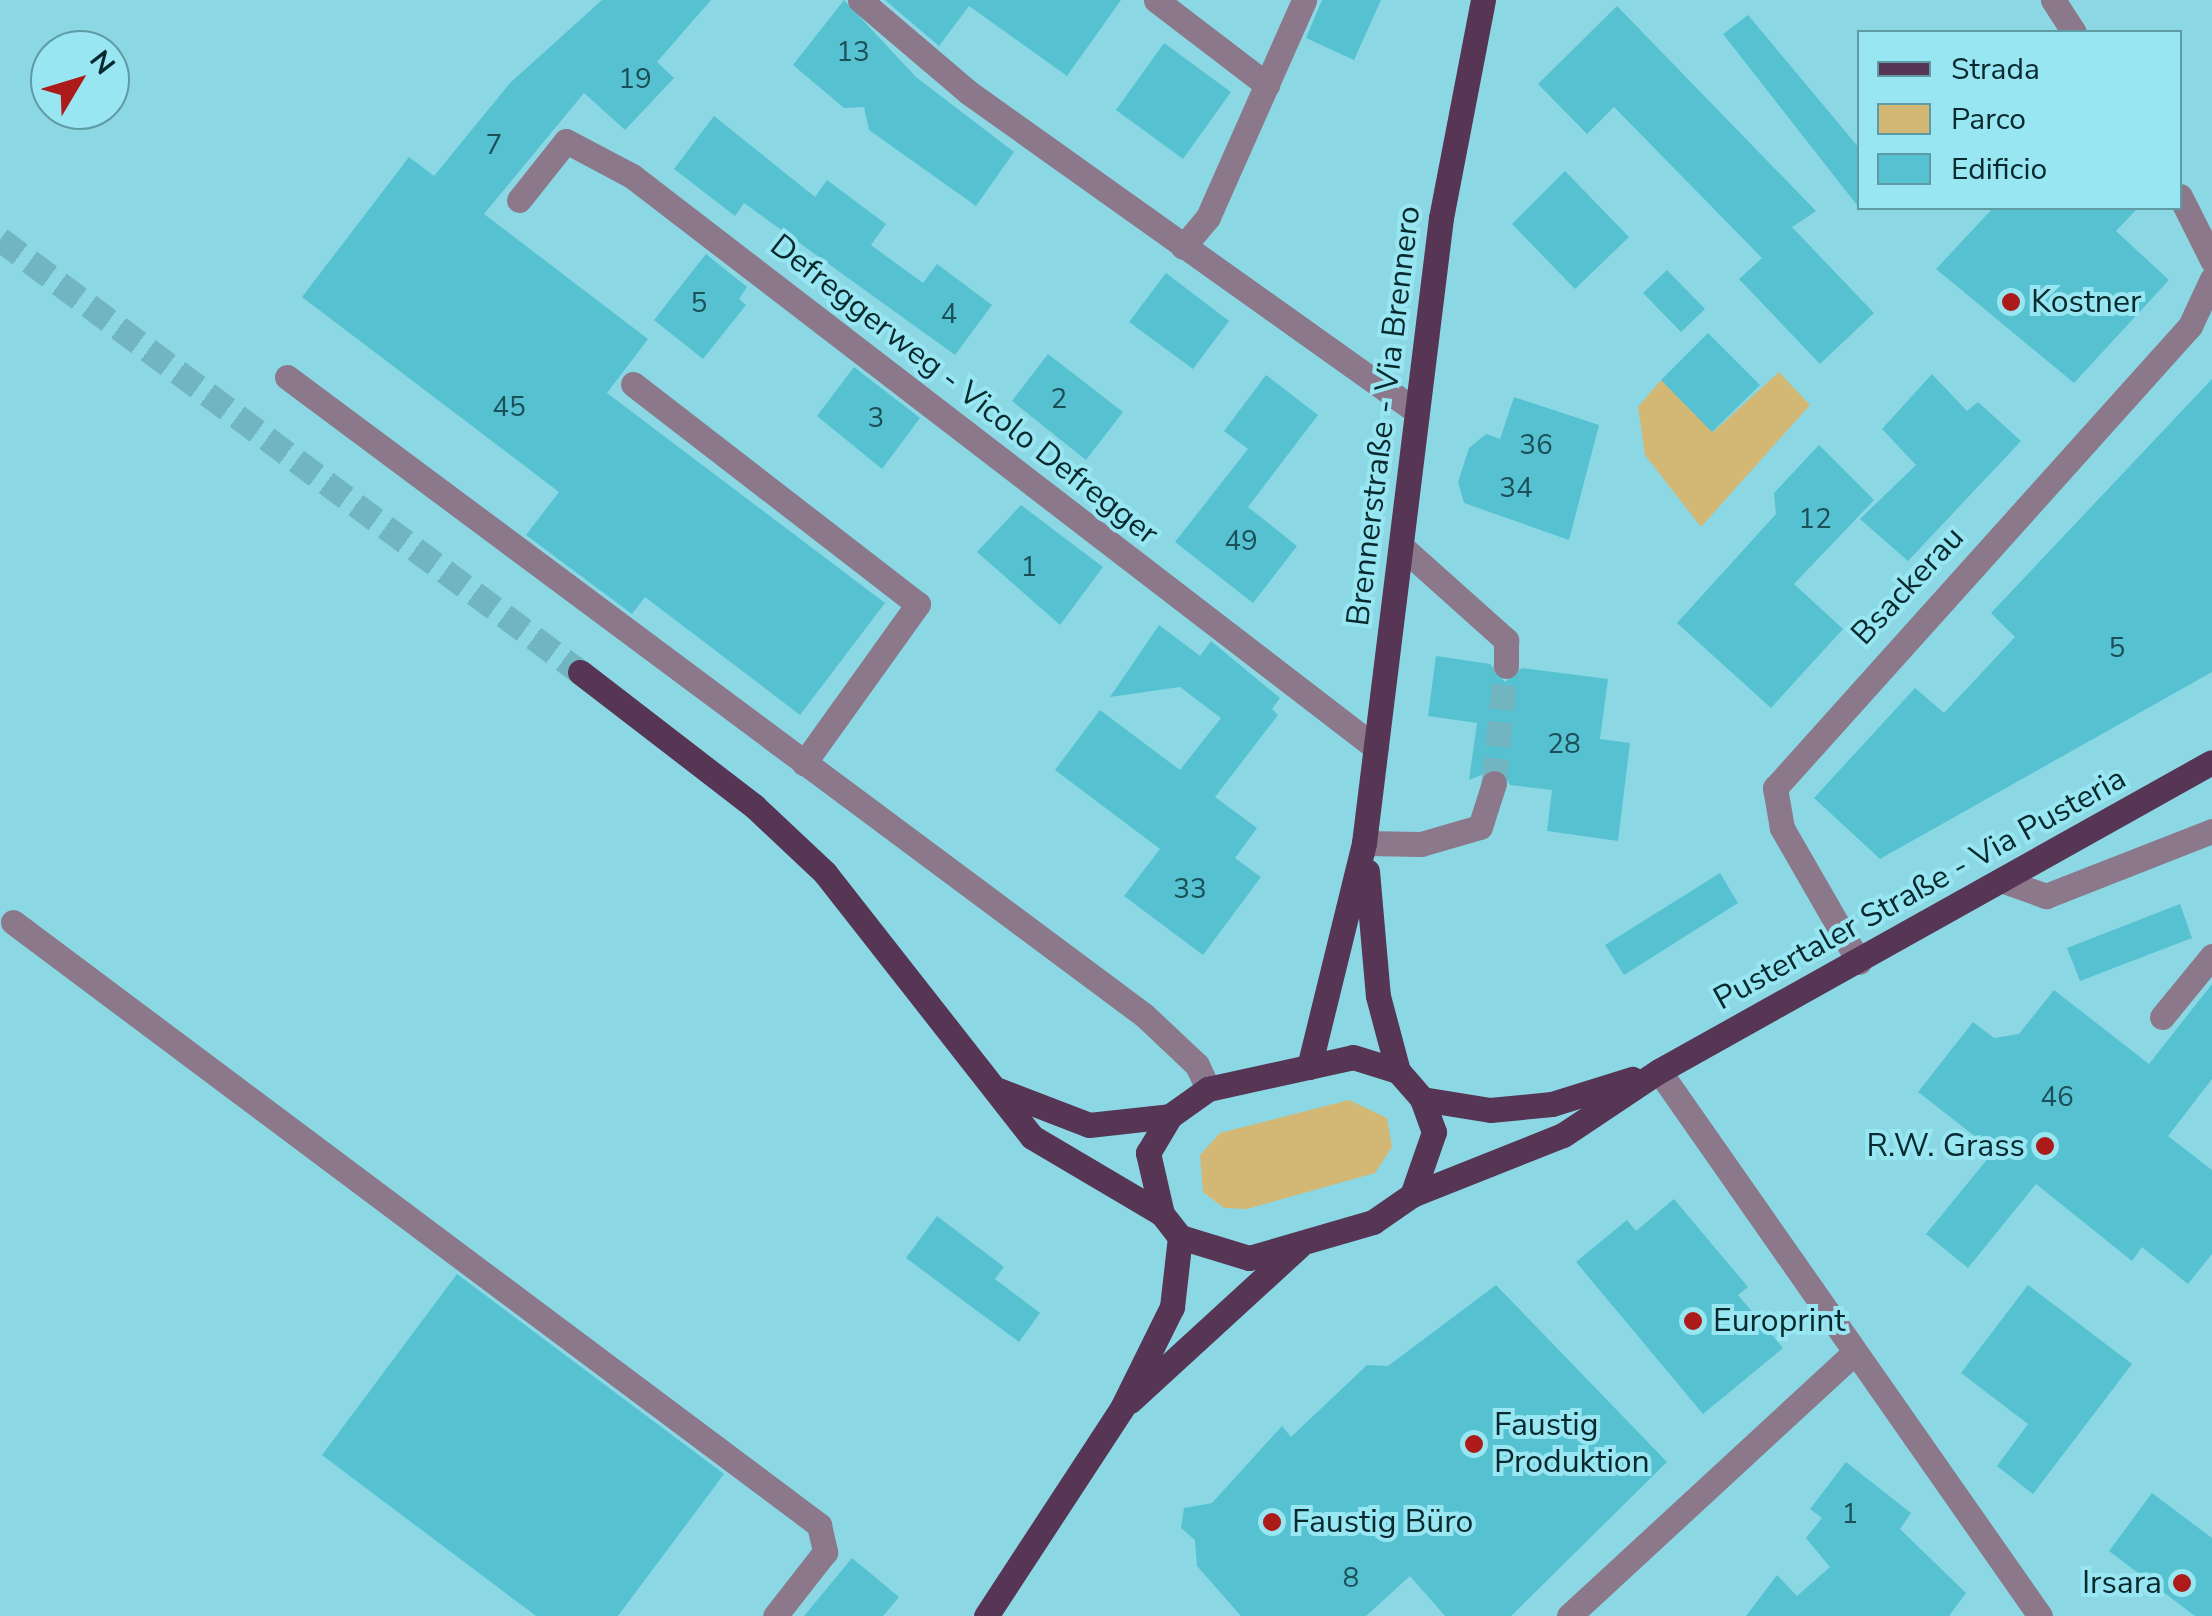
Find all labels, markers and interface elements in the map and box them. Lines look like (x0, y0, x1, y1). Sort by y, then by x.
north arrow (30, 30, 130, 130)
legend (1857, 30, 2182, 210)
house number: 13 (836, 35, 870, 69)
text: N (81, 43, 123, 83)
text: Strada (1951, 49, 2040, 90)
house number: 19 (618, 62, 652, 96)
text: Parco (1951, 99, 2026, 140)
house number: 7 (486, 128, 502, 162)
text: Edificio (1951, 149, 2047, 190)
street label: Brennerstraße - Via Brennero (1339, 204, 1429, 628)
street label: Defreggerweg - Vicolo Defregger (762, 227, 1166, 553)
place label: Kostner (2031, 283, 2142, 321)
house number: 5 (691, 286, 707, 320)
marker: Kostner (2000, 291, 2022, 313)
house number: 4 (941, 297, 957, 331)
house number: 2 (1051, 382, 1067, 416)
house number: 45 (492, 390, 526, 424)
house number: 3 (868, 401, 884, 435)
house number: 36 (1519, 428, 1553, 462)
house number: 34 (1499, 471, 1533, 505)
house number: 12 (1798, 502, 1832, 536)
street label: Bsackerau (1844, 519, 1972, 653)
house number: 49 (1224, 524, 1258, 558)
house number: 1 (1021, 550, 1037, 584)
house number: 5 (2109, 631, 2125, 665)
house number: 28 (1547, 727, 1581, 761)
street label: Pustertaler Straße - Via Pusteria (1707, 759, 2133, 1019)
house number: 33 (1173, 872, 1207, 906)
house number: 46 (2040, 1080, 2074, 1114)
place label: R.W. Grass (1866, 1127, 2025, 1165)
marker: R.W. Grass (2034, 1135, 2056, 1157)
place label: Europrint (1713, 1302, 1846, 1340)
marker: Europrint (1682, 1310, 1704, 1332)
place label: Faustig Produktion (1494, 1407, 1650, 1482)
marker: Faustig Produktion (1463, 1433, 1485, 1455)
house number: 1 (1842, 1497, 1858, 1531)
place label: Faustig Büro (1292, 1503, 1473, 1541)
marker: Faustig Büro (1261, 1511, 1283, 1533)
house number: 8 (1343, 1561, 1359, 1595)
place label: Irsara (2082, 1564, 2162, 1602)
marker: Irsara (2171, 1572, 2193, 1594)

